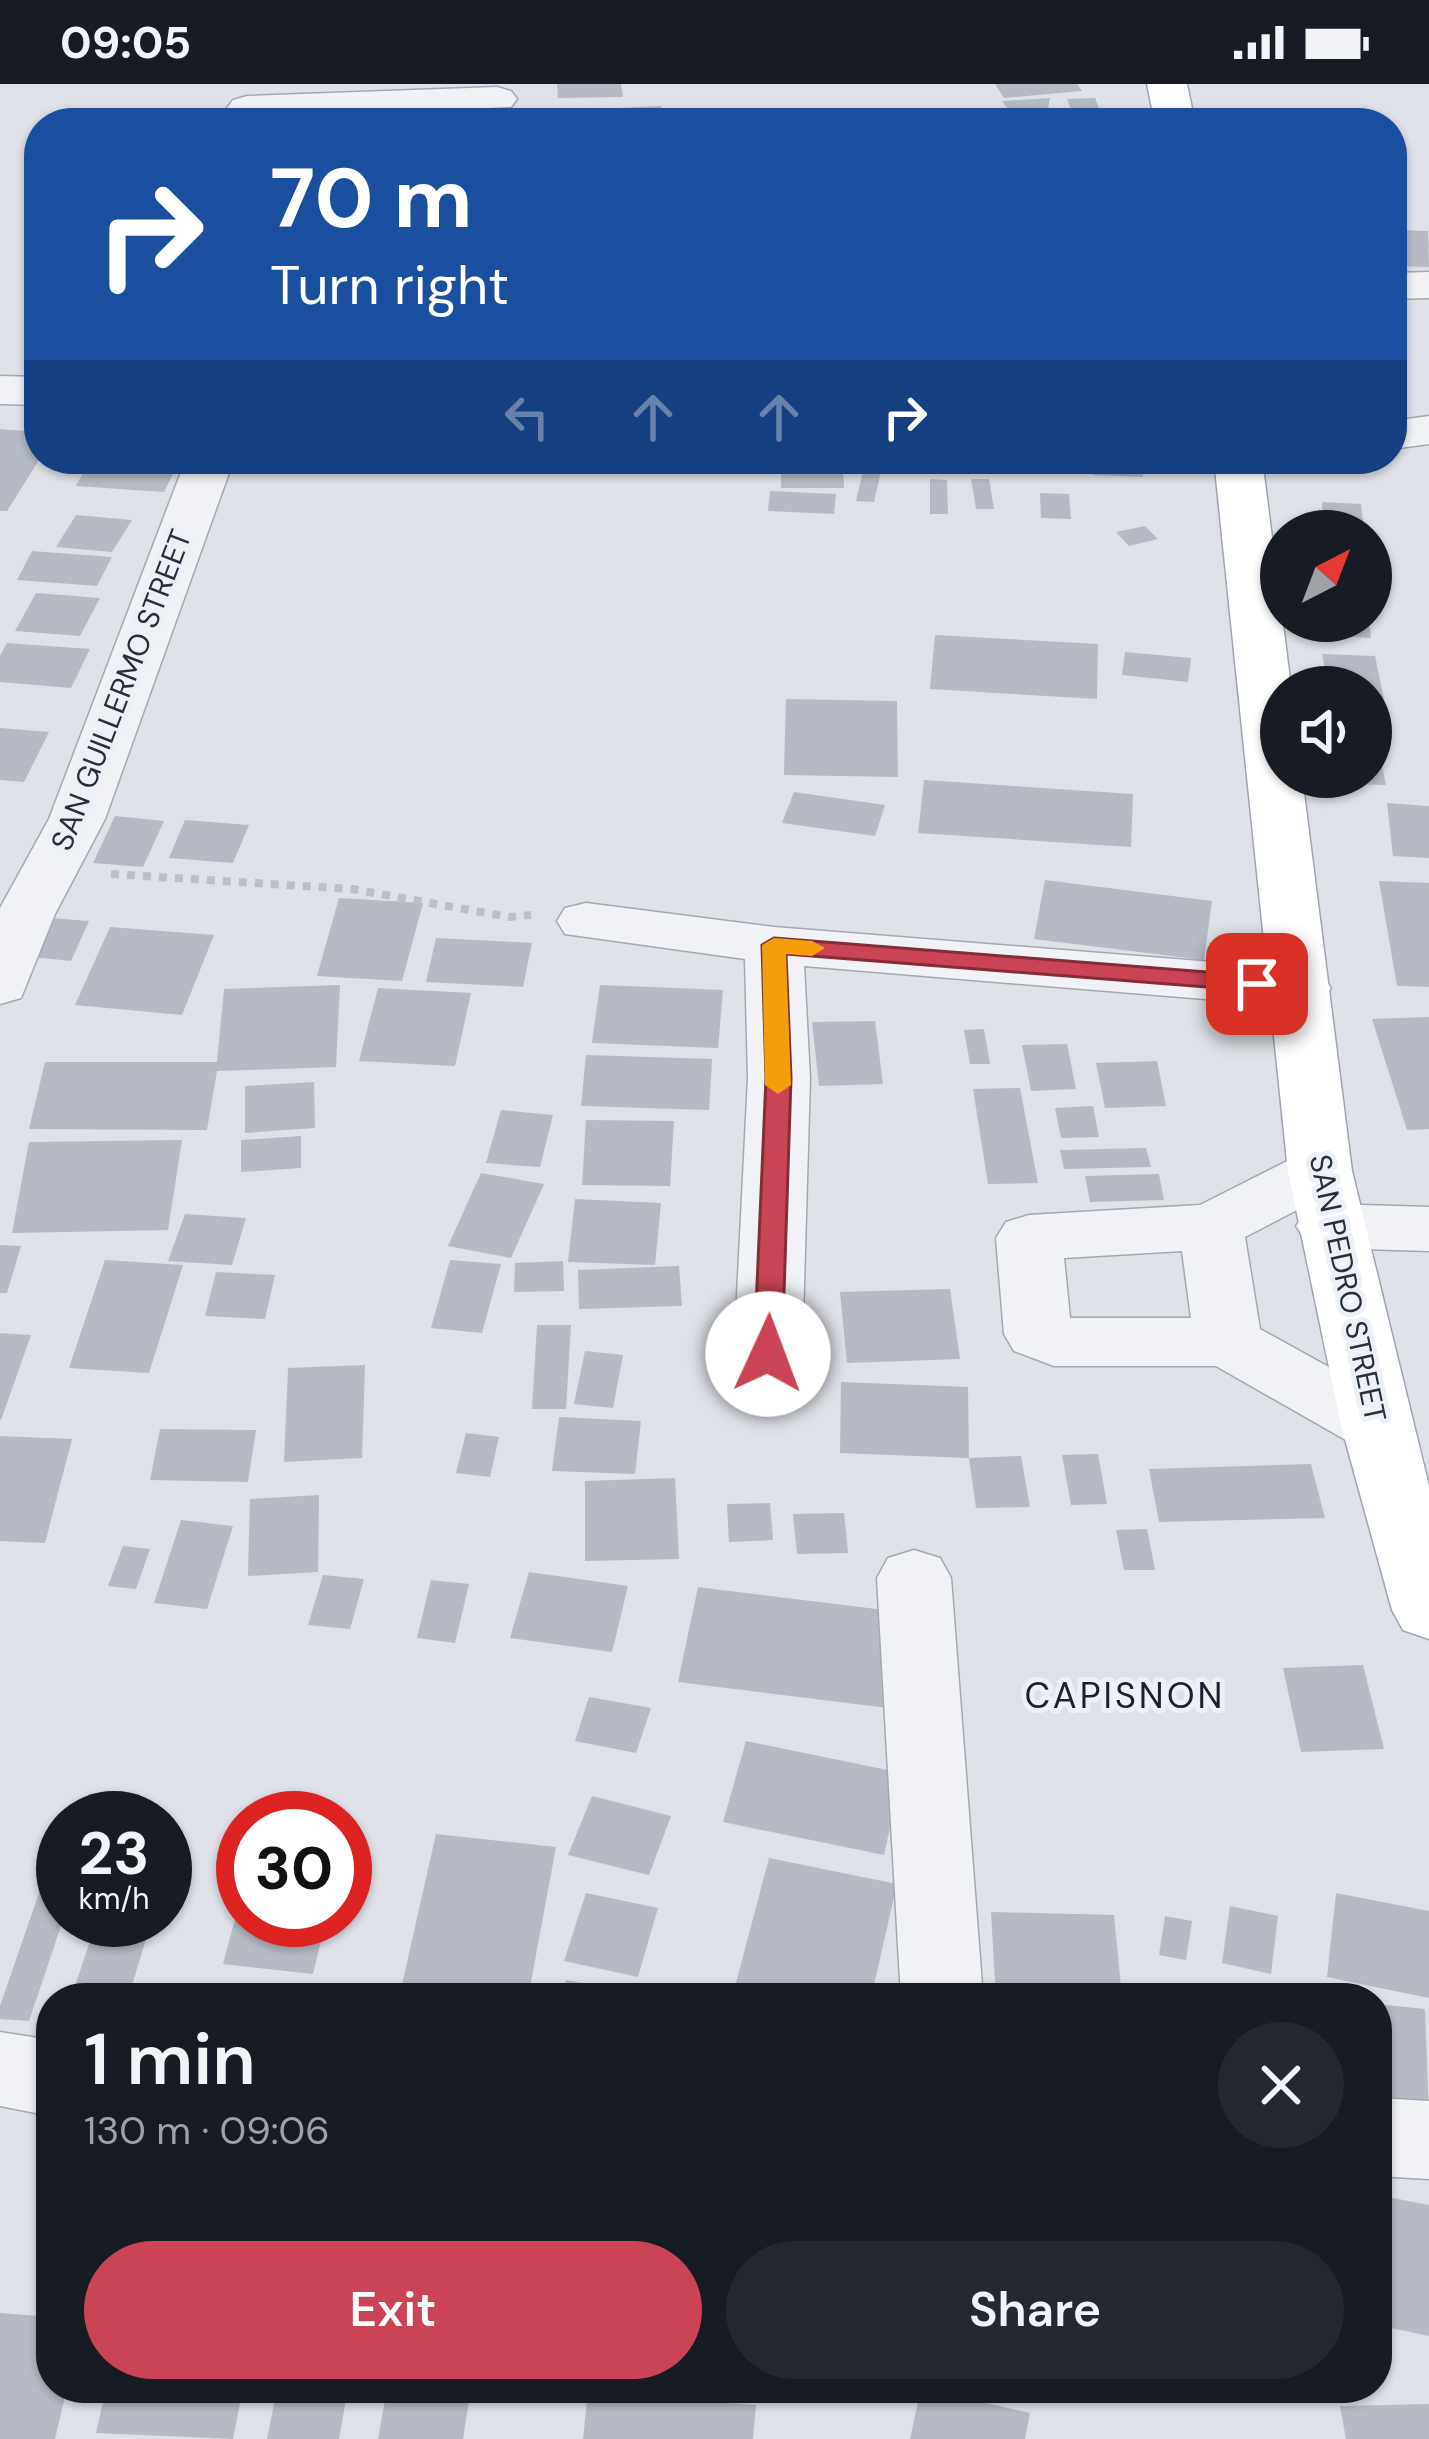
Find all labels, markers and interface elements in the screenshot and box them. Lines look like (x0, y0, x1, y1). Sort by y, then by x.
text: 09:05 (60, 13, 191, 72)
text: 70 m (270, 144, 473, 253)
icon: right (72, 156, 228, 312)
text: Turn right (270, 250, 509, 321)
icon: left (494, 384, 560, 450)
icon: ahead (620, 384, 686, 450)
icon: ahead (746, 384, 812, 450)
icon: right (872, 384, 938, 450)
north arrow (1260, 510, 1392, 642)
map controls (1260, 510, 1392, 798)
street label: SAN GUILLERMO STREET (42, 524, 200, 856)
button: sound (1260, 666, 1392, 798)
pin (1206, 933, 1308, 1035)
icon: arrive (1224, 951, 1290, 1017)
street label: SAN PEDRO STREET (1301, 1151, 1395, 1425)
position arrow (705, 1291, 831, 1417)
district label: CAPISNON (1025, 1672, 1225, 1719)
speed limit sign: 30 (216, 1791, 372, 1947)
text: 23 (79, 1814, 149, 1893)
text: km/h (79, 1879, 149, 1918)
text: 1 min (84, 2013, 256, 2106)
button: close (1218, 2022, 1344, 2148)
text: 130 m · 09:06 (84, 2105, 330, 2156)
button: Exit (84, 2241, 702, 2379)
button: Share (726, 2241, 1344, 2379)

